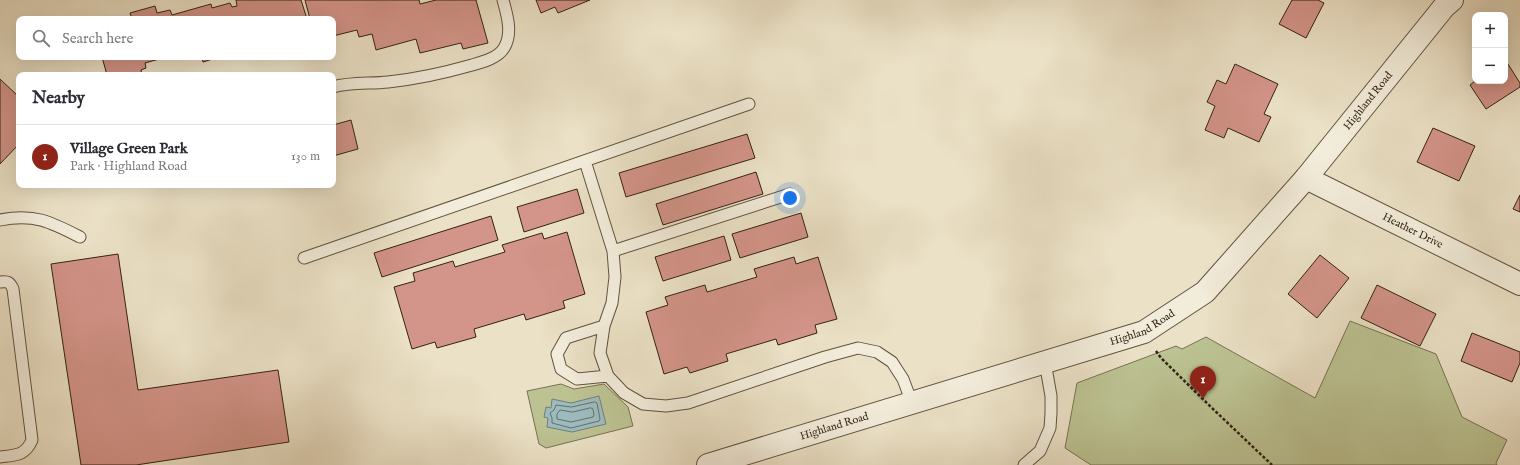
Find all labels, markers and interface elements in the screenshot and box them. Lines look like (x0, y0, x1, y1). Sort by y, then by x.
map controls (1472, 12, 1508, 84)
button: + (1472, 12, 1508, 48)
search box (16, 16, 336, 60)
icon: search (30, 27, 52, 49)
text: Search here (62, 29, 133, 48)
button: − (1472, 48, 1508, 84)
street label: Highland Road (1340, 69, 1396, 133)
text: Nearby (32, 88, 85, 109)
text: Village Green Park (70, 139, 188, 158)
text: 1 (43, 148, 47, 165)
text: 130 m (291, 148, 320, 165)
text: Park · Highland Road (70, 158, 187, 175)
your location (780, 188, 800, 208)
street label: Heather Drive (1380, 210, 1445, 252)
street label: Highland Road (1108, 306, 1178, 349)
pin: 1 (1190, 366, 1216, 399)
street label: Highland Road (798, 409, 870, 444)

